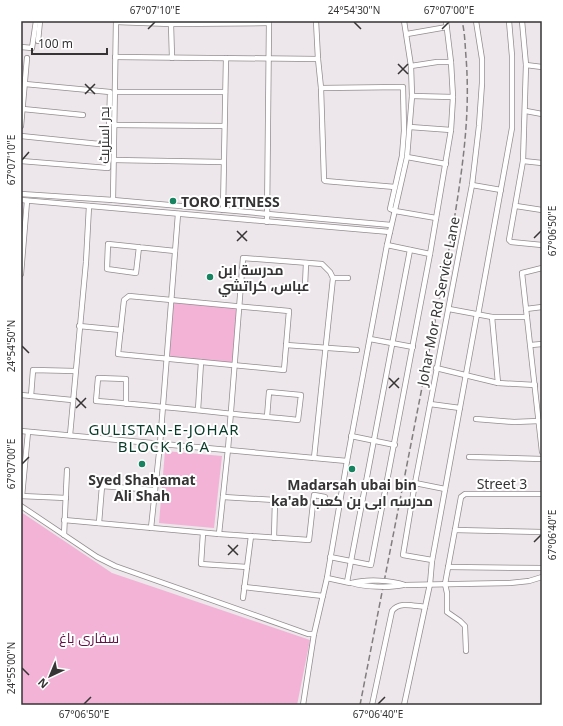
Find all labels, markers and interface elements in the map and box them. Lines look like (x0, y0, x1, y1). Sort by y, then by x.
text: 67°07'10"E (130, 3, 180, 17)
text: 24°54'30"N (328, 3, 380, 17)
text: 67°07'00"E (424, 3, 474, 17)
scale bar (32, 30, 107, 56)
text: 100 m (38, 35, 73, 52)
street label: بدر اسٹریٹ (94, 106, 113, 164)
text: 67°07'10"E (4, 135, 18, 185)
place label: TORO FITNESS (181, 192, 280, 211)
marker: TORO FITNESS (168, 196, 178, 206)
text: 67°06'50"E (545, 206, 559, 256)
street label: Johar Mor Rd Service Lane (412, 215, 464, 389)
place label: مدرسة ابن عباس، كراتشي (218, 260, 310, 297)
marker: مدرسة ابن عباس، كراتشي (205, 272, 215, 282)
text: 24°54'50"N (4, 320, 18, 372)
district label: GULISTAN-E-JOHAR BLOCK 16 A (88, 419, 240, 456)
text: 67°07'00"E (4, 439, 18, 489)
marker: Syed Shahamat Ali Shah (137, 459, 147, 469)
marker: Madarsah ubai bin ka'ab مدرسہ ابی بن کعب (347, 464, 357, 474)
place label: Syed Shahamat Ali Shah (88, 470, 196, 505)
street label: Street 3 (477, 474, 527, 493)
place label: Madarsah ubai bin ka'ab مدرسہ ابی بن کعب (271, 475, 433, 510)
text: 67°06'40"E (545, 510, 559, 560)
park label: سفاری باغ (59, 628, 119, 647)
text: 24°55'00"N (4, 642, 18, 694)
north arrow (30, 656, 70, 696)
text: N (34, 675, 51, 692)
text: 67°06'50"E (59, 707, 109, 721)
text: 67°06'40"E (353, 707, 403, 721)

